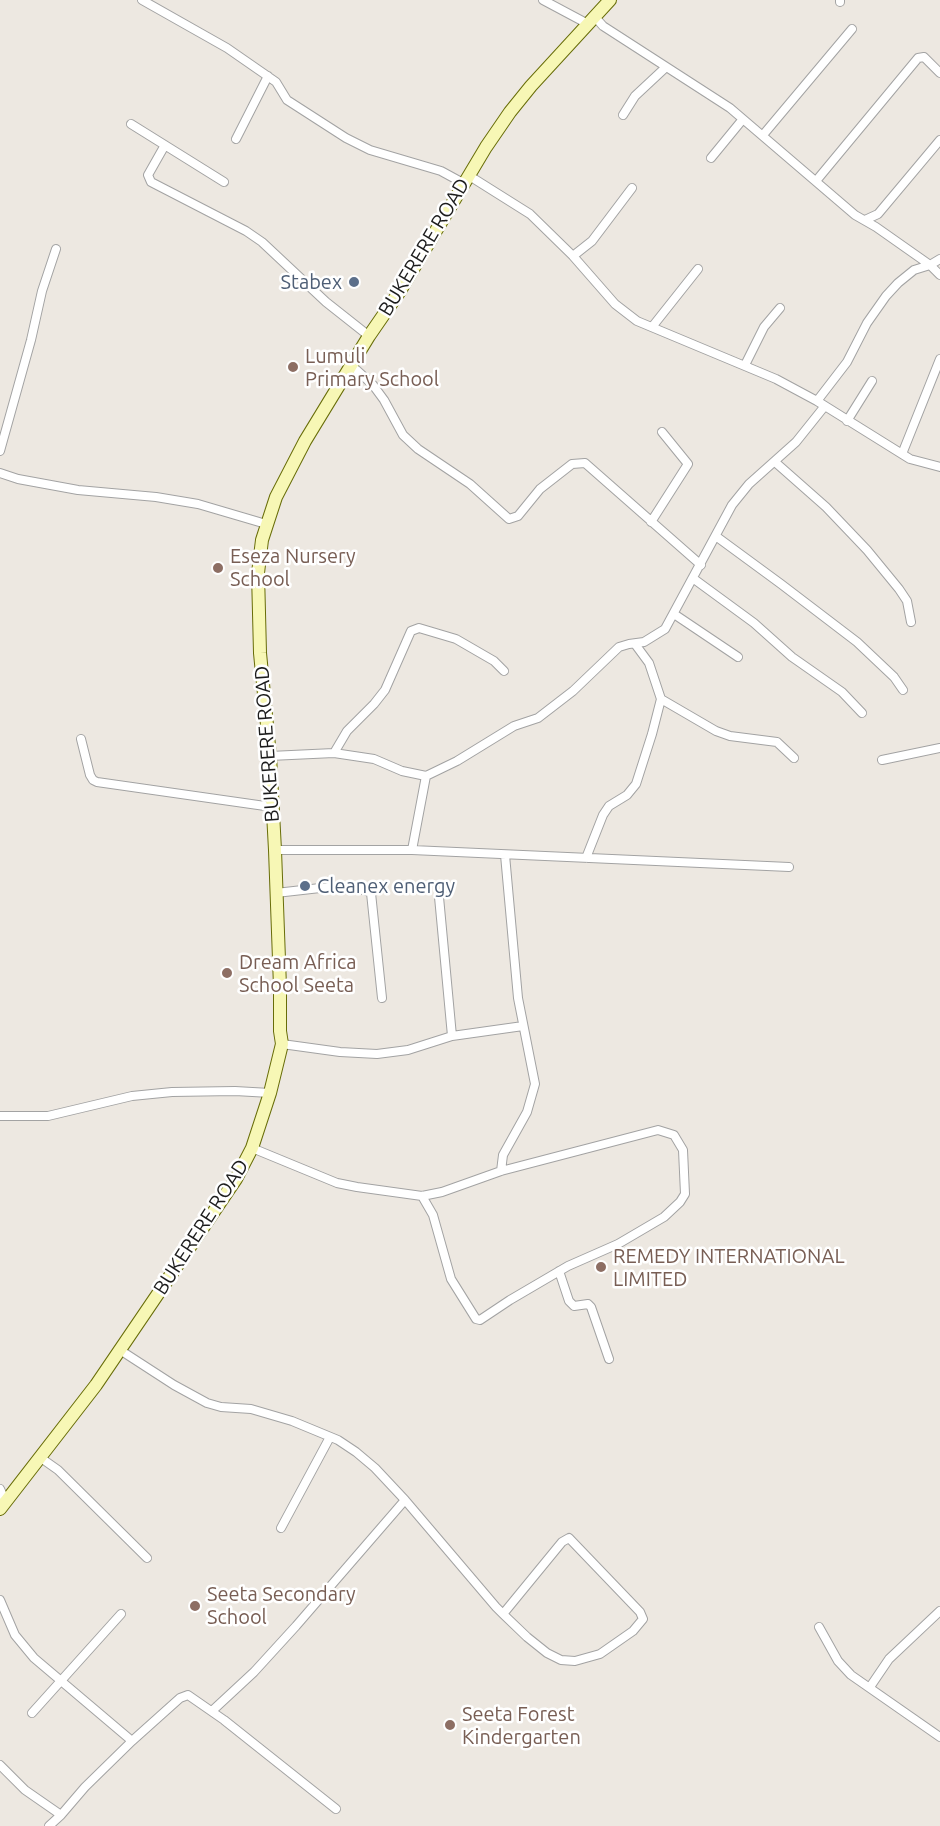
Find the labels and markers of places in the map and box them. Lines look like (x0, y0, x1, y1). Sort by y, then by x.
place label: Stabex (281, 270, 342, 294)
marker: Stabex (347, 275, 361, 289)
place label: Lumuli Primary School (305, 344, 439, 391)
marker: Lumuli Primary School (286, 360, 300, 374)
place label: Eseza Nursery School (230, 544, 356, 591)
marker: Eseza Nursery School (211, 561, 225, 575)
place label: Cleanex energy (317, 874, 455, 898)
marker: Cleanex energy (298, 879, 312, 893)
place label: Dream Africa School Seeta (239, 950, 356, 997)
marker: Dream Africa School Seeta (220, 966, 234, 980)
place label: REMEDY INTERNATIONAL LIMITED (613, 1244, 845, 1291)
marker: REMEDY INTERNATIONAL LIMITED (594, 1260, 608, 1274)
place label: Seeta Secondary School (207, 1582, 356, 1629)
marker: Seeta Secondary School (188, 1599, 202, 1613)
place label: Seeta Forest Kindergarten (462, 1702, 581, 1749)
marker: Seeta Forest Kindergarten (443, 1718, 457, 1732)

